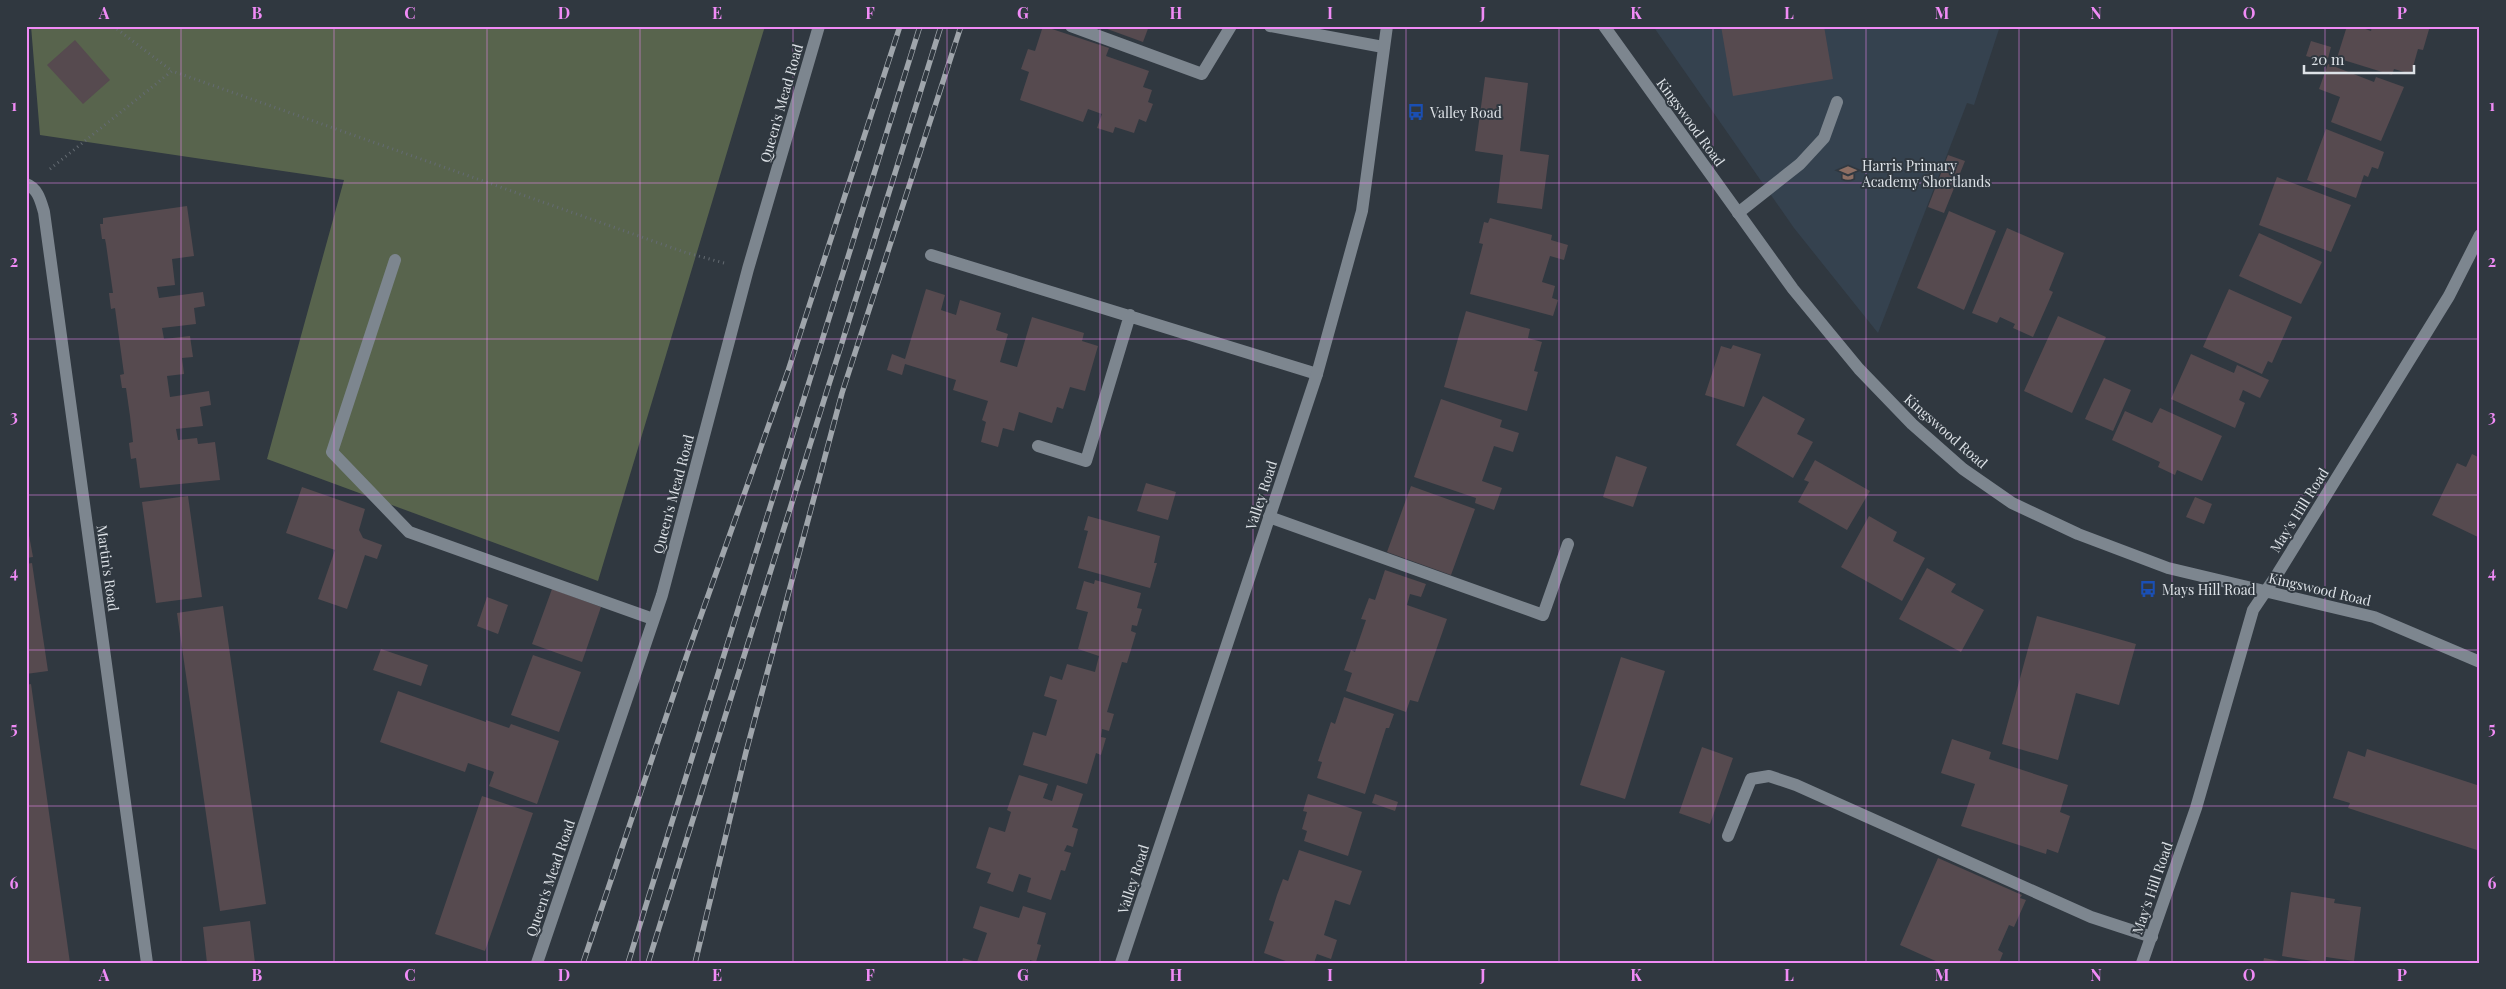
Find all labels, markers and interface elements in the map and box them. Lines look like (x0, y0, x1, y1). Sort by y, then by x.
text: A (98, 2, 110, 23)
text: B (252, 2, 263, 23)
text: C (404, 2, 416, 23)
text: D (558, 2, 570, 23)
text: E (712, 2, 722, 23)
text: F (865, 2, 875, 23)
text: G (1017, 2, 1029, 23)
text: H (1170, 2, 1183, 23)
text: I (1327, 2, 1333, 23)
text: J (1479, 2, 1486, 23)
text: K (1630, 2, 1642, 23)
text: L (1784, 2, 1794, 23)
text: M (1935, 2, 1950, 23)
text: N (2090, 2, 2102, 23)
text: O (2243, 2, 2255, 23)
text: P (2397, 2, 2407, 23)
street label: Queen's Mead Road (755, 41, 807, 165)
scale bar (2304, 42, 2414, 74)
text: 20 m (2311, 49, 2345, 69)
street label: Kingswood Road (1653, 74, 1729, 170)
text: 1 (11, 94, 17, 115)
text: 1 (2489, 94, 2495, 115)
bus stop icon: Valley Road (1406, 102, 1426, 122)
place label: Valley Road (1429, 103, 1502, 122)
place label: Harris Primary Academy Shortlands (1861, 156, 1991, 191)
school or university icon: Harris Primary Academy Shortlands (1838, 163, 1858, 183)
text: 2 (10, 250, 18, 271)
text: 2 (2488, 250, 2496, 271)
street label: Kingswood Road (1900, 390, 1992, 472)
text: 3 (10, 405, 18, 426)
text: 3 (2488, 405, 2496, 426)
street label: Queen's Mead Road (648, 432, 698, 556)
street label: Valley Road (1241, 458, 1281, 533)
street label: May's Hill Road (2265, 464, 2333, 556)
street label: Martin's Road (93, 524, 123, 612)
text: 4 (10, 561, 18, 582)
text: 4 (2488, 561, 2496, 582)
street label: Kingswood Road (2267, 568, 2373, 610)
bus stop icon: Mays Hill Road (2138, 579, 2158, 599)
place label: Mays Hill Road (2162, 580, 2256, 599)
text: 5 (10, 717, 18, 738)
text: 5 (2488, 717, 2496, 738)
street label: Queen's Mead Road (521, 817, 579, 939)
street label: May's Hill Road (2127, 839, 2177, 937)
street label: Valley Road (1113, 842, 1153, 917)
text: 6 (10, 872, 19, 893)
text: 6 (2488, 872, 2497, 893)
text: A (98, 964, 110, 985)
text: B (252, 964, 263, 985)
text: C (404, 964, 416, 985)
text: D (558, 964, 570, 985)
text: E (712, 964, 722, 985)
text: F (865, 964, 875, 985)
text: G (1017, 964, 1029, 985)
text: H (1170, 964, 1183, 985)
text: I (1327, 964, 1333, 985)
text: J (1479, 964, 1486, 985)
text: K (1630, 964, 1642, 985)
text: L (1784, 964, 1794, 985)
text: M (1935, 964, 1950, 985)
text: N (2090, 964, 2102, 985)
text: O (2243, 964, 2255, 985)
text: P (2397, 964, 2407, 985)

